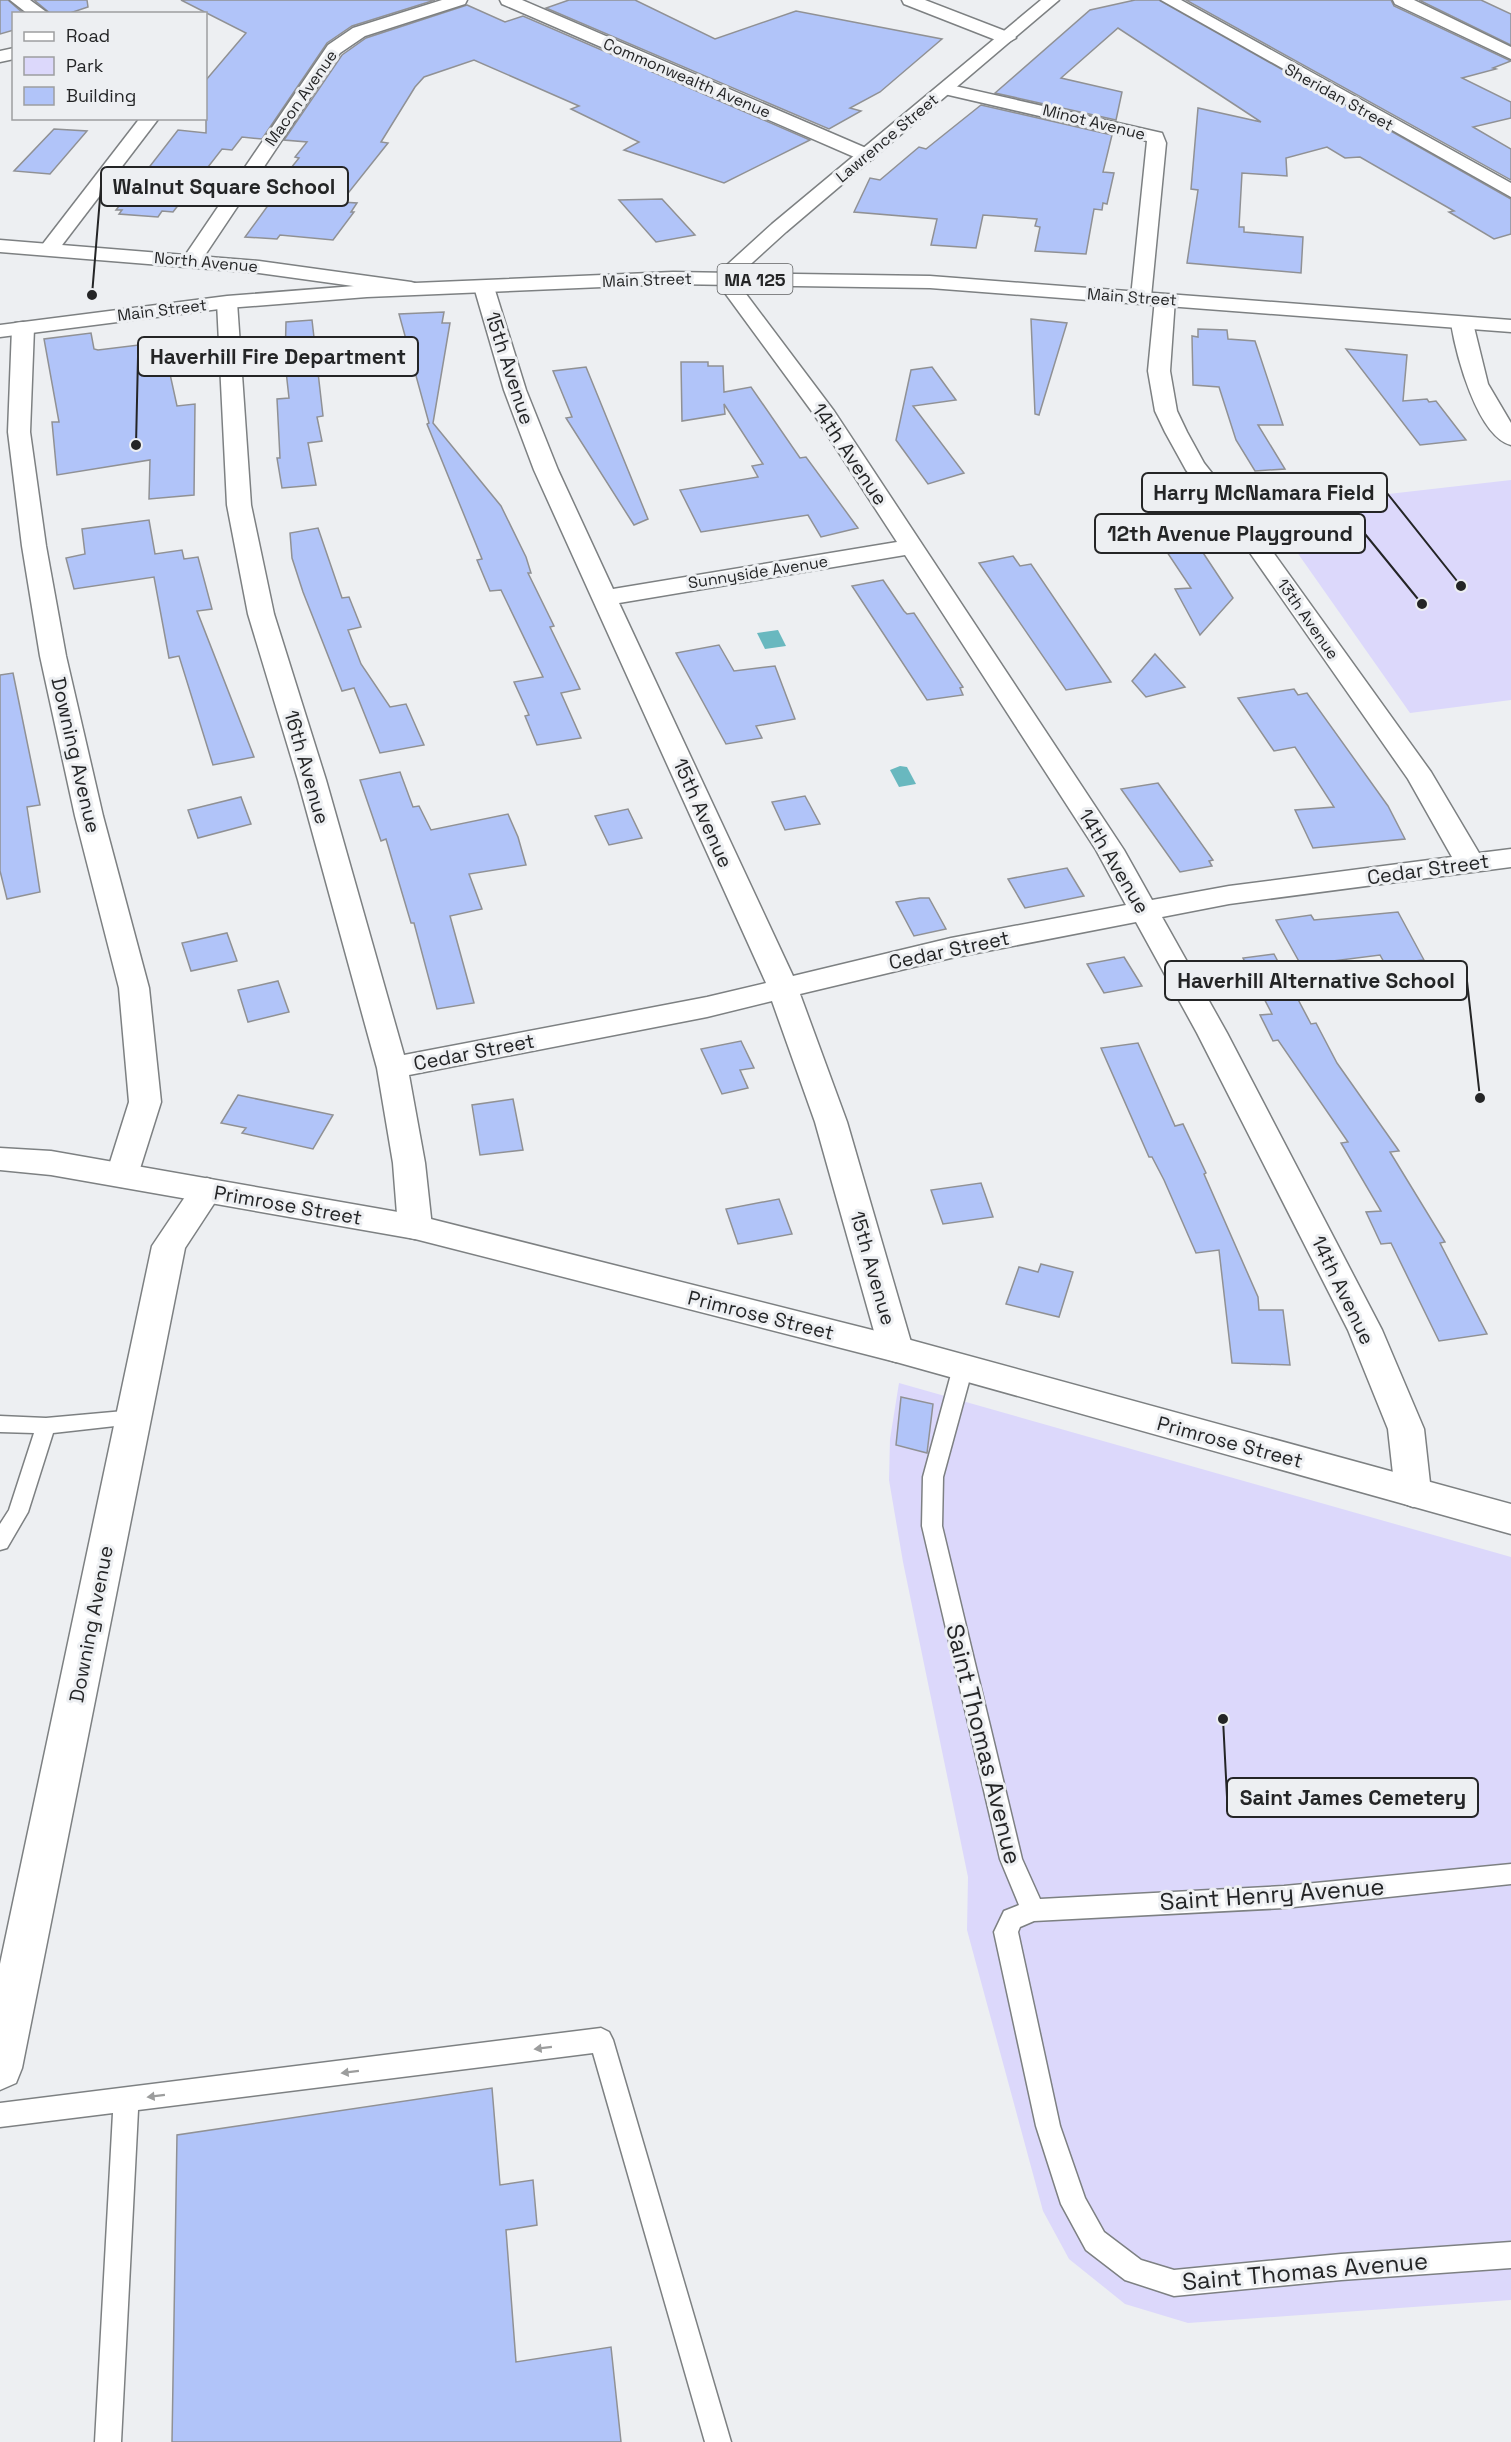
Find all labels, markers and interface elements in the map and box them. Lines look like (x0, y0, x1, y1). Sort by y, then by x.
legend (12, 12, 207, 120)
text: Road (66, 24, 110, 47)
street label: Commonwealth Avenue (600, 33, 774, 123)
street label: Macon Avenue (260, 46, 342, 150)
text: Park (66, 54, 104, 77)
street label: Sheridan Street (1281, 58, 1397, 136)
text: Building (66, 84, 136, 107)
street label: Lawrence Street (831, 89, 943, 187)
street label: Minot Avenue (1041, 99, 1147, 145)
callout: Walnut Square School (101, 167, 348, 206)
text: Walnut Square School (113, 173, 335, 200)
street label: North Avenue (153, 247, 259, 277)
road number: MA 125 (718, 264, 792, 294)
street label: Main Street (602, 268, 692, 292)
street label: Main Street (1086, 283, 1178, 311)
street label: Main Street (116, 294, 208, 326)
street label: 15th Avenue (480, 308, 540, 428)
callout: Haverhill Fire Department (138, 337, 418, 376)
text: Haverhill Fire Department (150, 343, 406, 370)
street label: 14th Avenue (806, 398, 894, 510)
callout: Harry McNamara Field (1142, 473, 1387, 512)
text: Harry McNamara Field (1153, 479, 1375, 506)
callout: 12th Avenue Playground (1095, 514, 1365, 553)
text: 12th Avenue Playground (1107, 520, 1353, 547)
street label: Sunnyside Avenue (687, 551, 829, 593)
street label: 13th Avenue (1272, 575, 1344, 663)
street label: Downing Avenue (45, 675, 107, 835)
street label: 16th Avenue (278, 707, 336, 827)
street label: 15th Avenue (667, 754, 739, 872)
street label: 14th Avenue (1073, 804, 1155, 918)
street label: Cedar Street (1365, 848, 1491, 890)
street label: Cedar Street (886, 925, 1012, 975)
callout: Haverhill Alternative School (1165, 961, 1467, 1000)
text: Haverhill Alternative School (1177, 967, 1455, 994)
street label: Cedar Street (411, 1028, 537, 1076)
street label: Primrose Street (212, 1179, 364, 1231)
street label: 15th Avenue (844, 1208, 902, 1328)
street label: 14th Avenue (1305, 1231, 1381, 1349)
street label: Primrose Street (685, 1284, 837, 1346)
street label: Primrose Street (1154, 1410, 1306, 1474)
street label: Downing Avenue (63, 1543, 119, 1705)
street label: Saint Thomas Avenue (939, 1621, 1029, 1867)
callout: Saint James Cemetery (1227, 1778, 1478, 1817)
text: Saint James Cemetery (1240, 1784, 1466, 1811)
street label: Saint Henry Avenue (1159, 1871, 1385, 1917)
one-way arrow (534, 2043, 553, 2052)
one-way arrow (340, 2067, 359, 2076)
one-way arrow (147, 2091, 166, 2101)
street label: Saint Thomas Avenue (1181, 2245, 1429, 2297)

